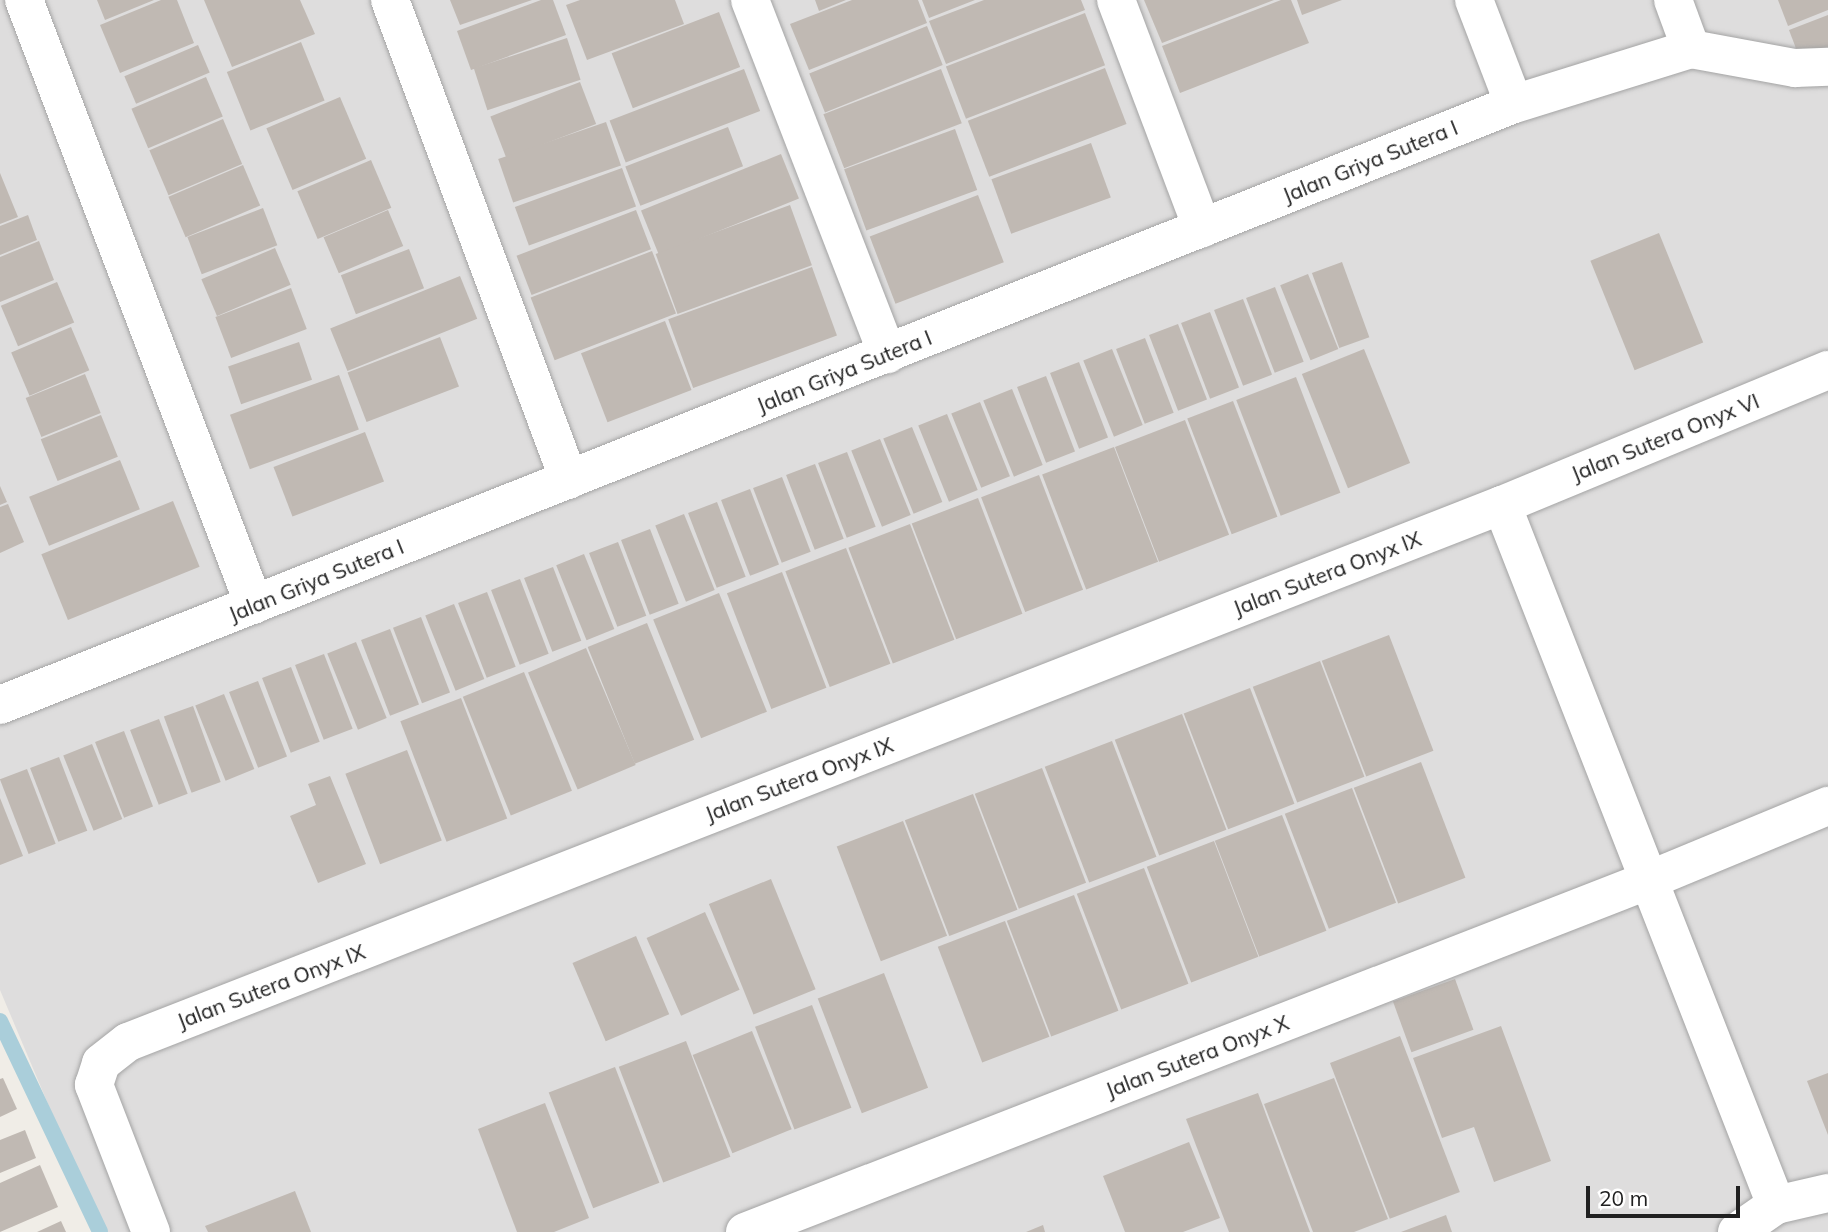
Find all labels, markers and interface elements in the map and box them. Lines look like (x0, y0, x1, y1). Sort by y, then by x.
street label: Jalan Griya Sutera I (1279, 114, 1461, 208)
street label: Jalan Griya Sutera I (753, 324, 935, 418)
street label: Jalan Sutera Onyx VI (1567, 388, 1763, 486)
street label: Jalan Sutera Onyx IX (1229, 525, 1425, 621)
street label: Jalan Griya Sutera I (225, 533, 407, 627)
street label: Jalan Sutera Onyx IX (701, 731, 897, 827)
street label: Jalan Sutera Onyx IX (173, 938, 369, 1034)
street label: Jalan Sutera Onyx X (1102, 1009, 1292, 1103)
scale bar (1590, 1172, 1744, 1216)
text: 20 m (1599, 1185, 1648, 1211)

